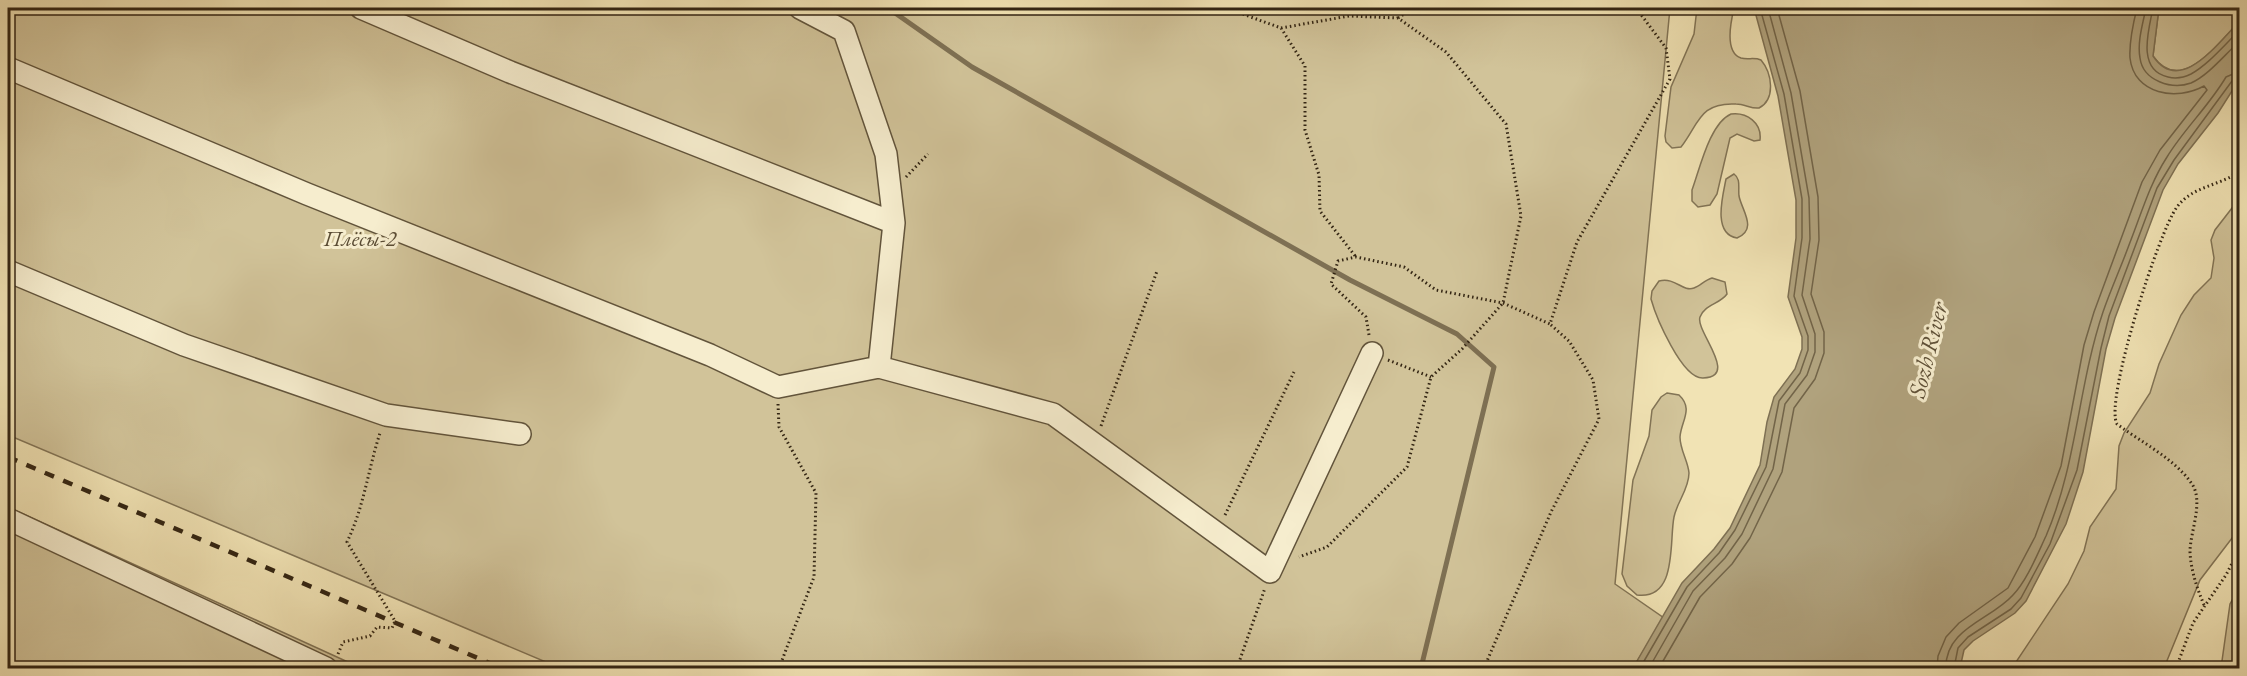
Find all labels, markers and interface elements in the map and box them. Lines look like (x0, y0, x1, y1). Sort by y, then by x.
park label: Плёсы-2 (323, 224, 398, 253)
water label: Sozh River (1900, 297, 1955, 402)

